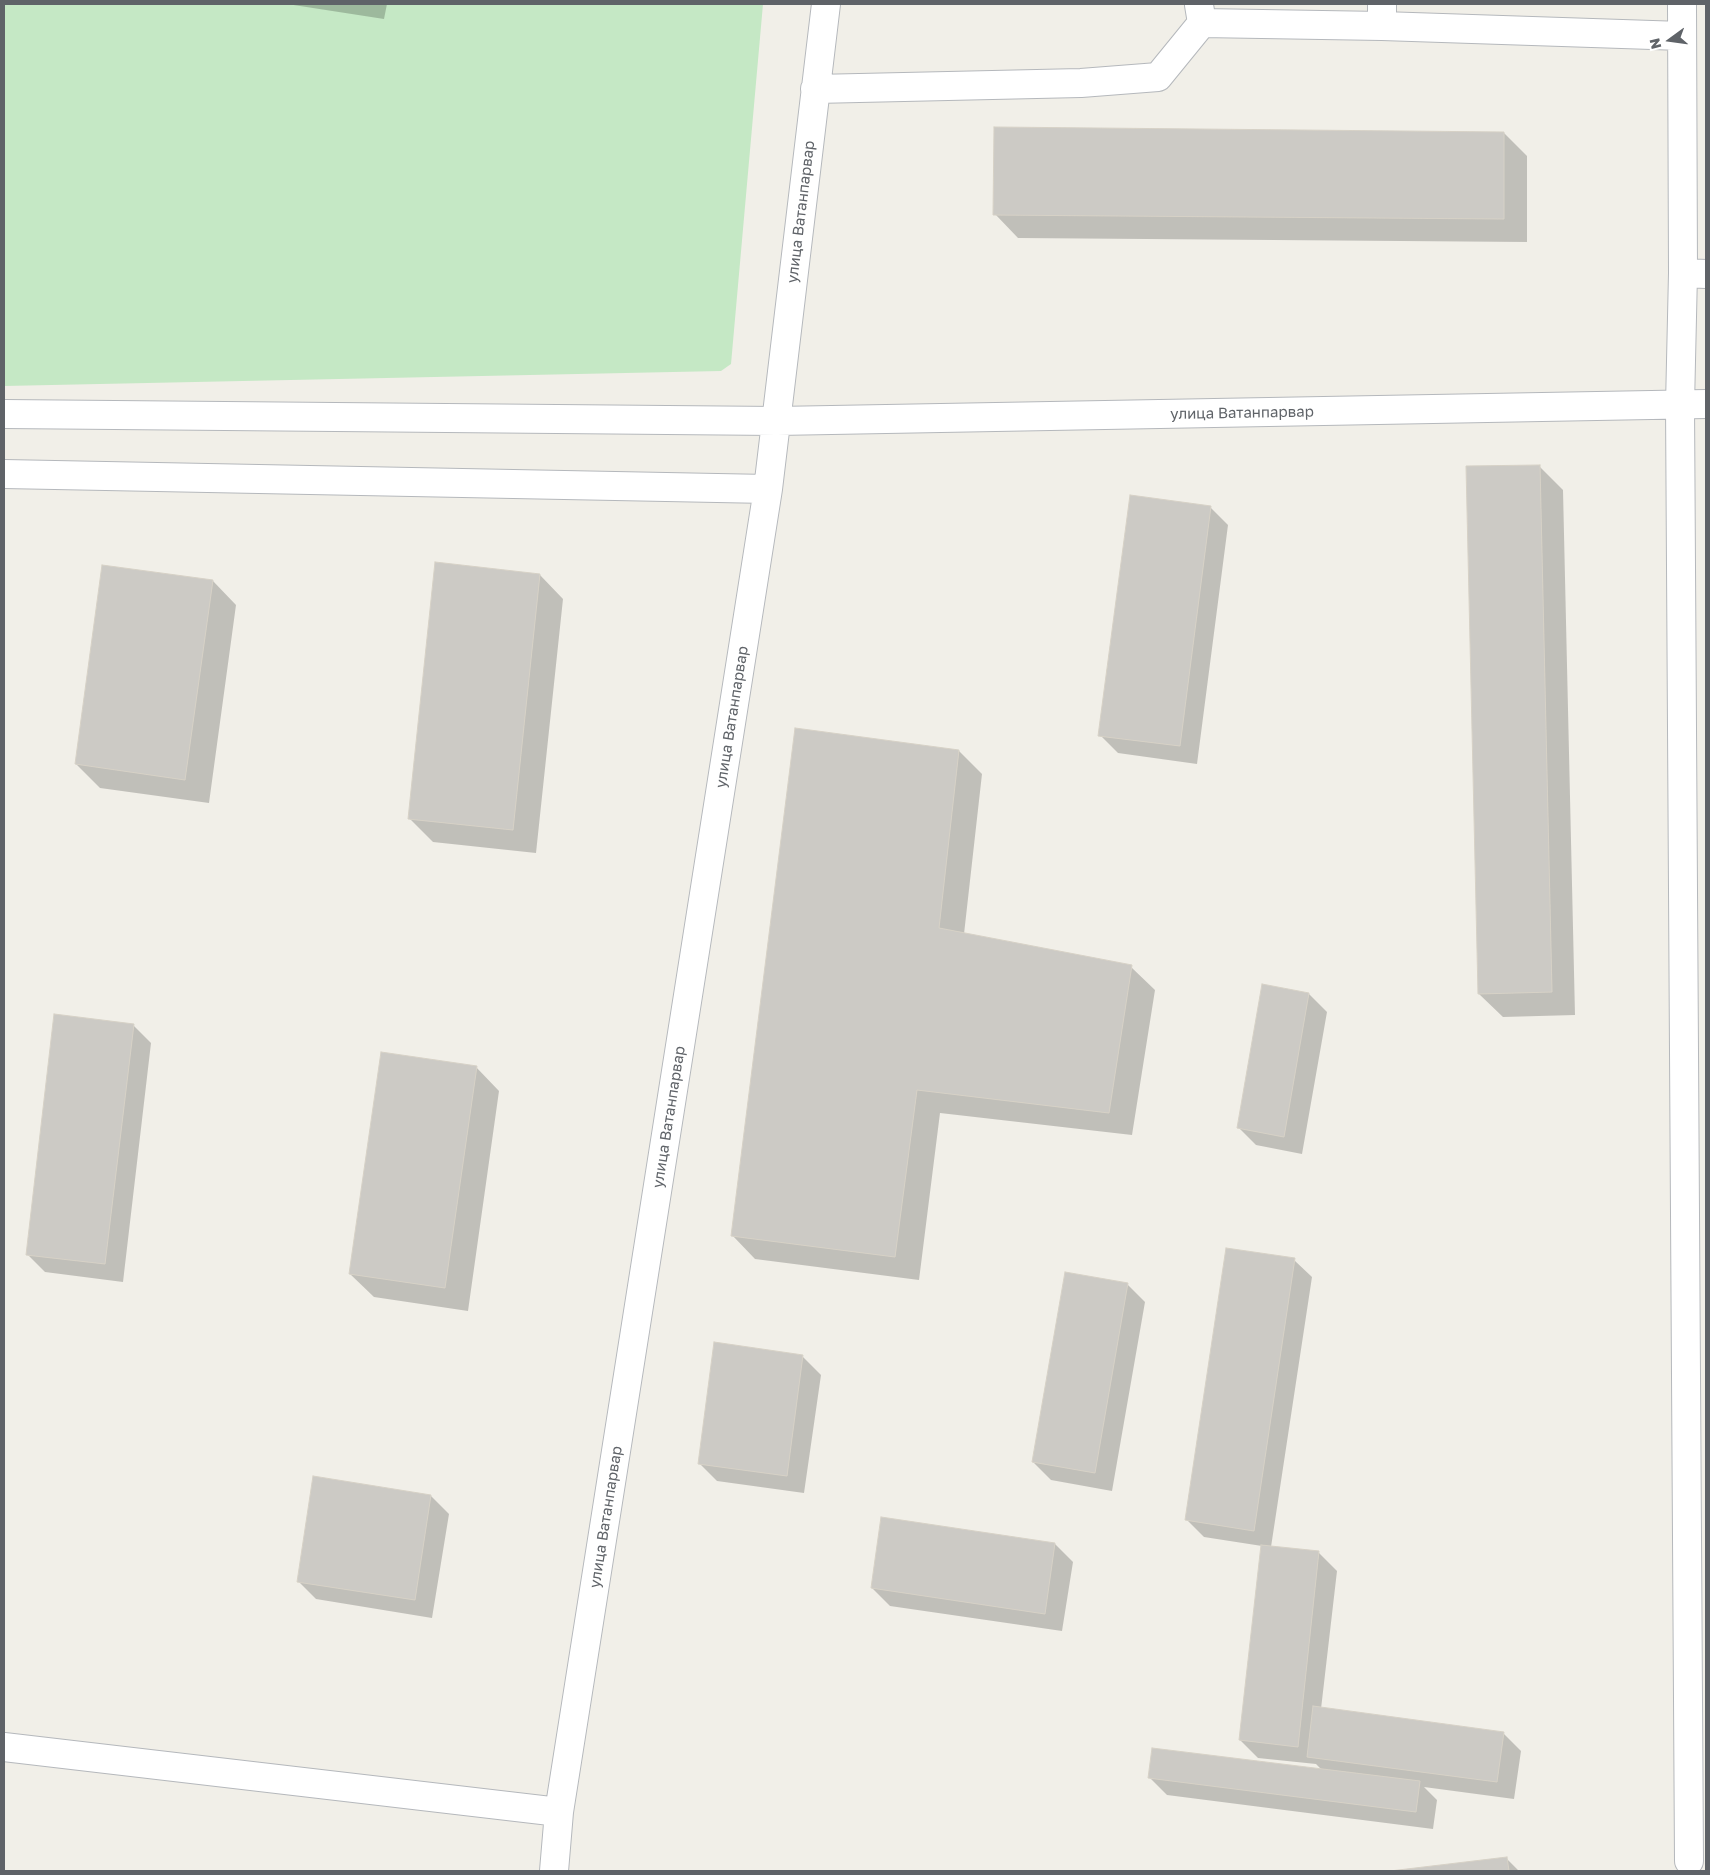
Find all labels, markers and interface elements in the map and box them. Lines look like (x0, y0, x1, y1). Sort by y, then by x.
north arrow (1645, 15, 1695, 65)
text: N (1645, 37, 1664, 51)
street label: улица Ватанпарвар (783, 140, 819, 284)
street label: улица Ватанпарвар (1170, 403, 1314, 423)
street label: улица Ватанпарвар (712, 645, 752, 789)
street label: улица Ватанпарвар (649, 1045, 689, 1189)
street label: улица Ватанпарвар (586, 1445, 626, 1589)

